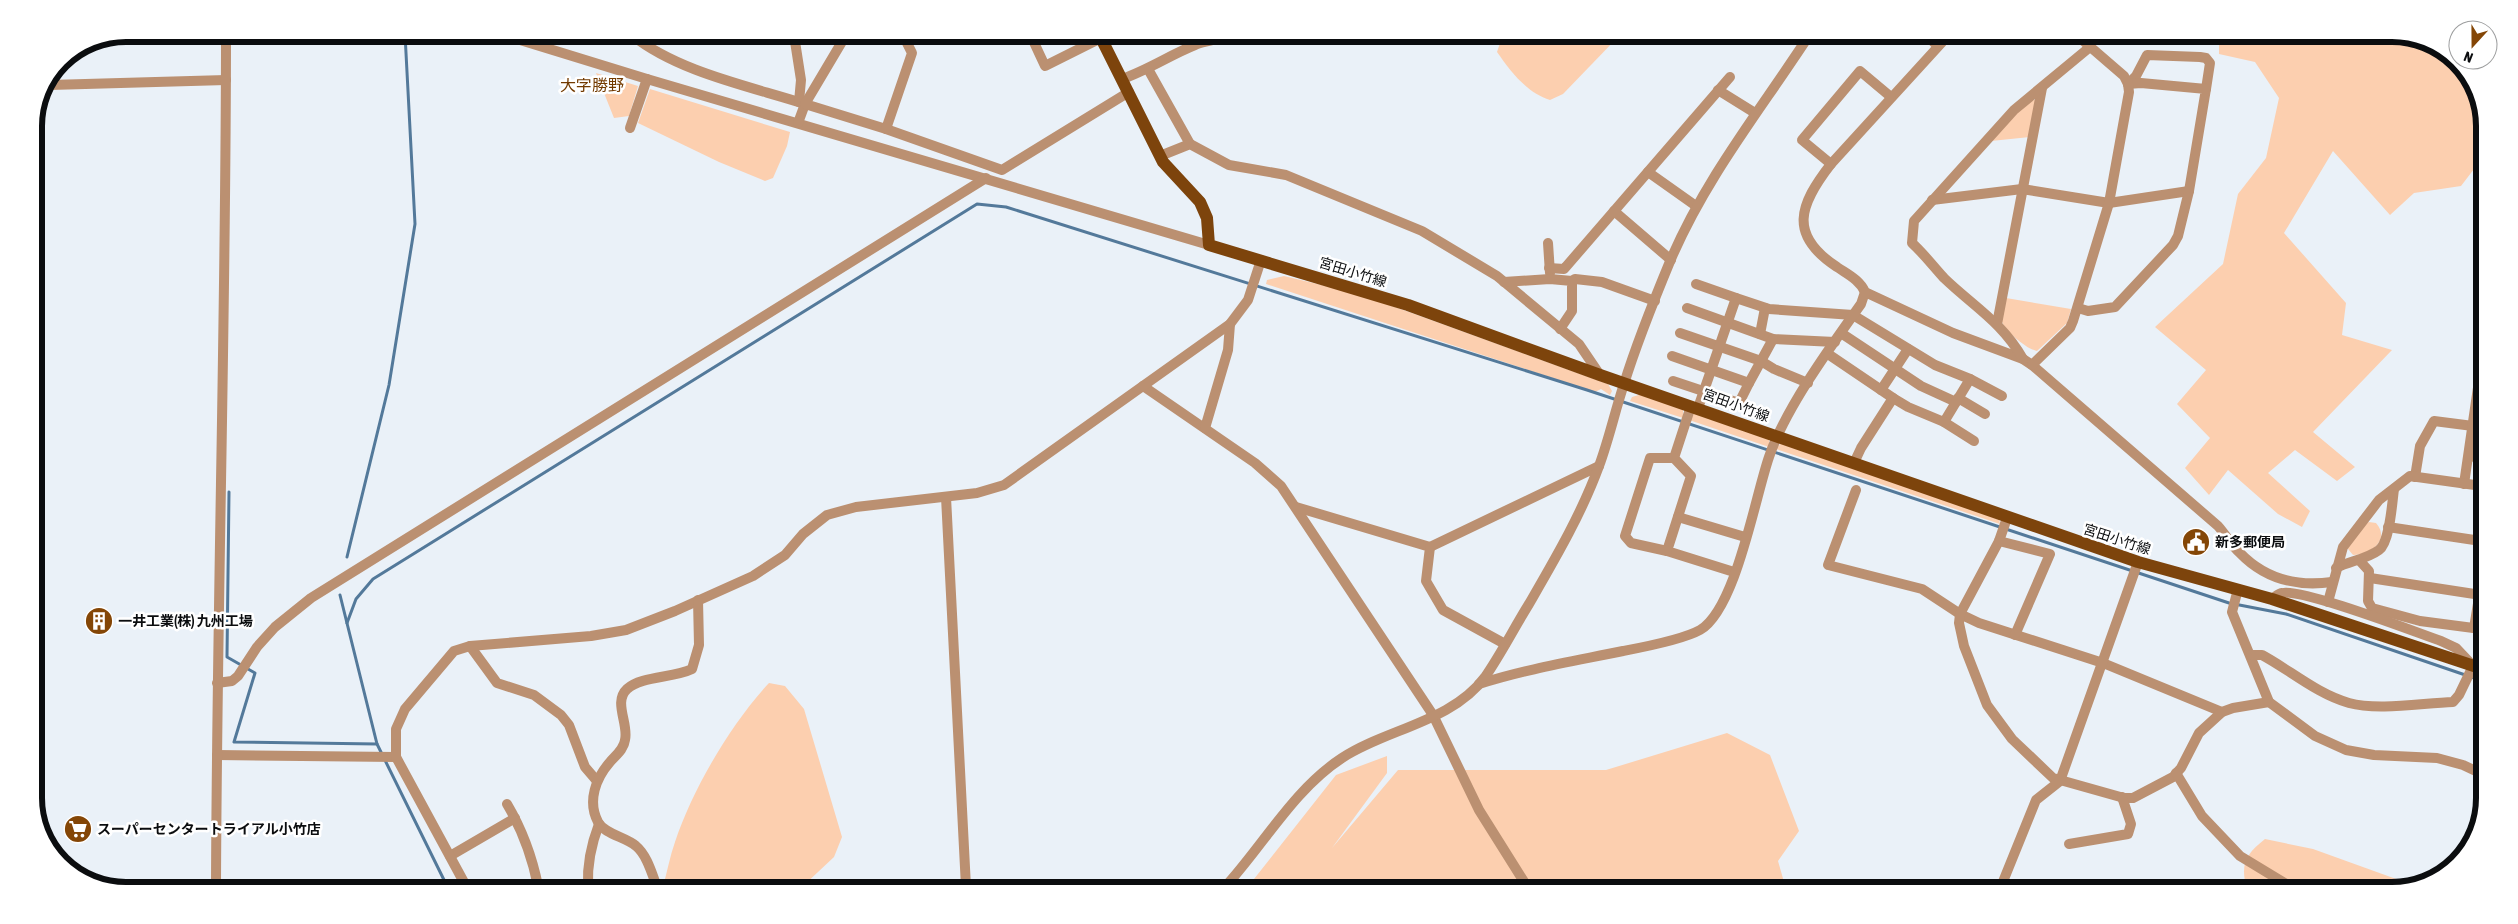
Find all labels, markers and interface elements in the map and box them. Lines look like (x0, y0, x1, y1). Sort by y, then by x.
north arrow (2448, 20, 2498, 70)
text: N (2462, 48, 2475, 66)
district label: 大字勝野 (560, 76, 624, 94)
street label: 宮田小竹線 (1317, 254, 1389, 290)
street label: 宮田小竹線 (1700, 386, 1772, 424)
street label: 宮田小竹線 (2081, 521, 2153, 557)
public building icon: 新多郵便局 (2181, 527, 2211, 557)
place label: 新多郵便局 (2215, 534, 2285, 550)
building icon: 一井工業(株) 九州工場 (84, 606, 114, 636)
place label: 一井工業(株) 九州工場 (118, 613, 253, 629)
supermarket icon: スーパーセンタートライアル小竹店 (63, 814, 93, 844)
place label: スーパーセンタートライアル小竹店 (97, 821, 321, 837)

